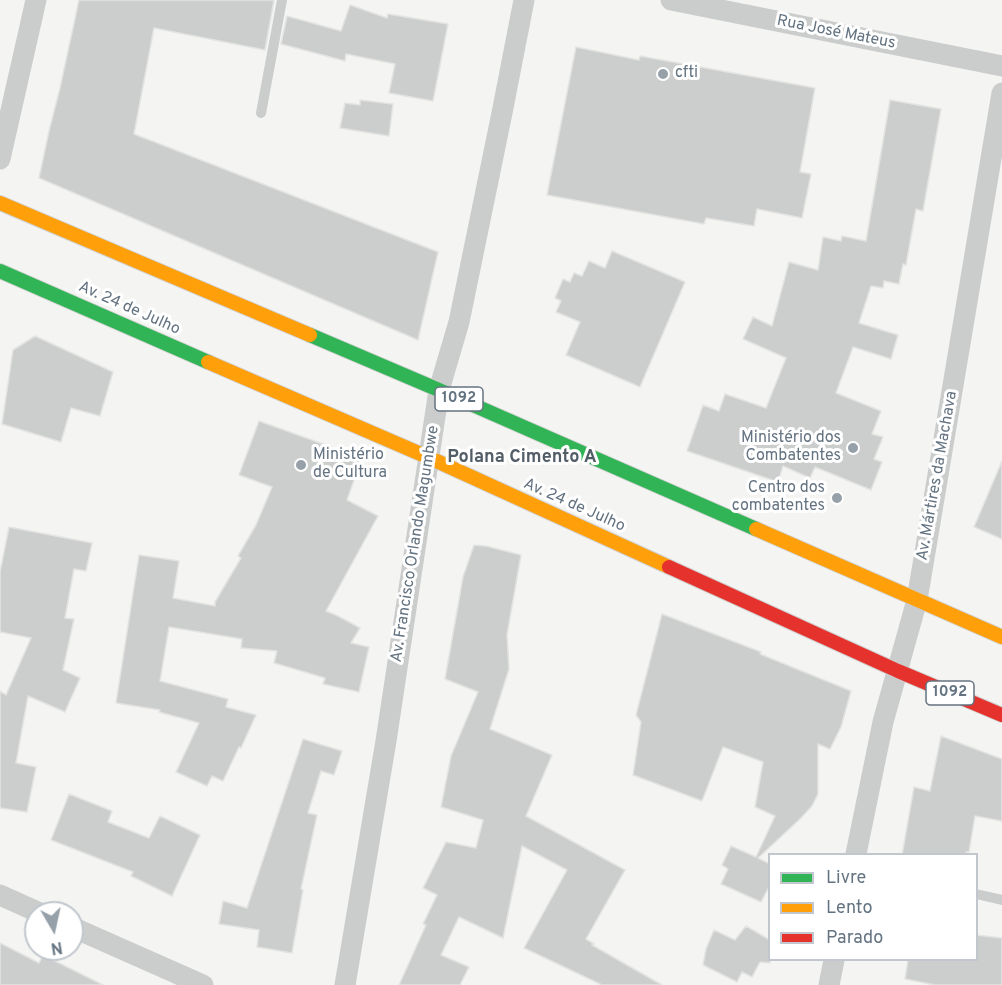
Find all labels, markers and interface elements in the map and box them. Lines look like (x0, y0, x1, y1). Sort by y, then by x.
street label: Rua José Mateus (775, 12, 897, 54)
place label: cfti (675, 64, 698, 84)
marker: cfti (656, 67, 670, 81)
street label: Av. 24 de Julho (75, 278, 183, 340)
road number: 1092 (435, 387, 483, 411)
street label: Av. Mártires da Machava (914, 390, 962, 562)
street label: Av. Francisco Orlando Magumbwe (388, 424, 444, 664)
place label: Ministério dos Combatentes (741, 429, 841, 467)
marker: Ministério dos Combatentes (846, 441, 860, 455)
place label: Ministério de Cultura (313, 446, 387, 484)
district label: Polana Cimento A (447, 447, 597, 469)
marker: Ministério de Cultura (294, 458, 308, 472)
street label: Av. 24 de Julho (520, 475, 628, 537)
place label: Centro dos combatentes (732, 479, 825, 517)
marker: Centro dos combatentes (830, 491, 844, 505)
road number: 1092 (926, 681, 974, 705)
legend (768, 853, 978, 961)
text: Livre (826, 867, 866, 890)
text: Lento (826, 897, 872, 920)
north arrow (24, 901, 84, 961)
text: Parado (826, 927, 883, 950)
text: N (49, 936, 64, 958)

